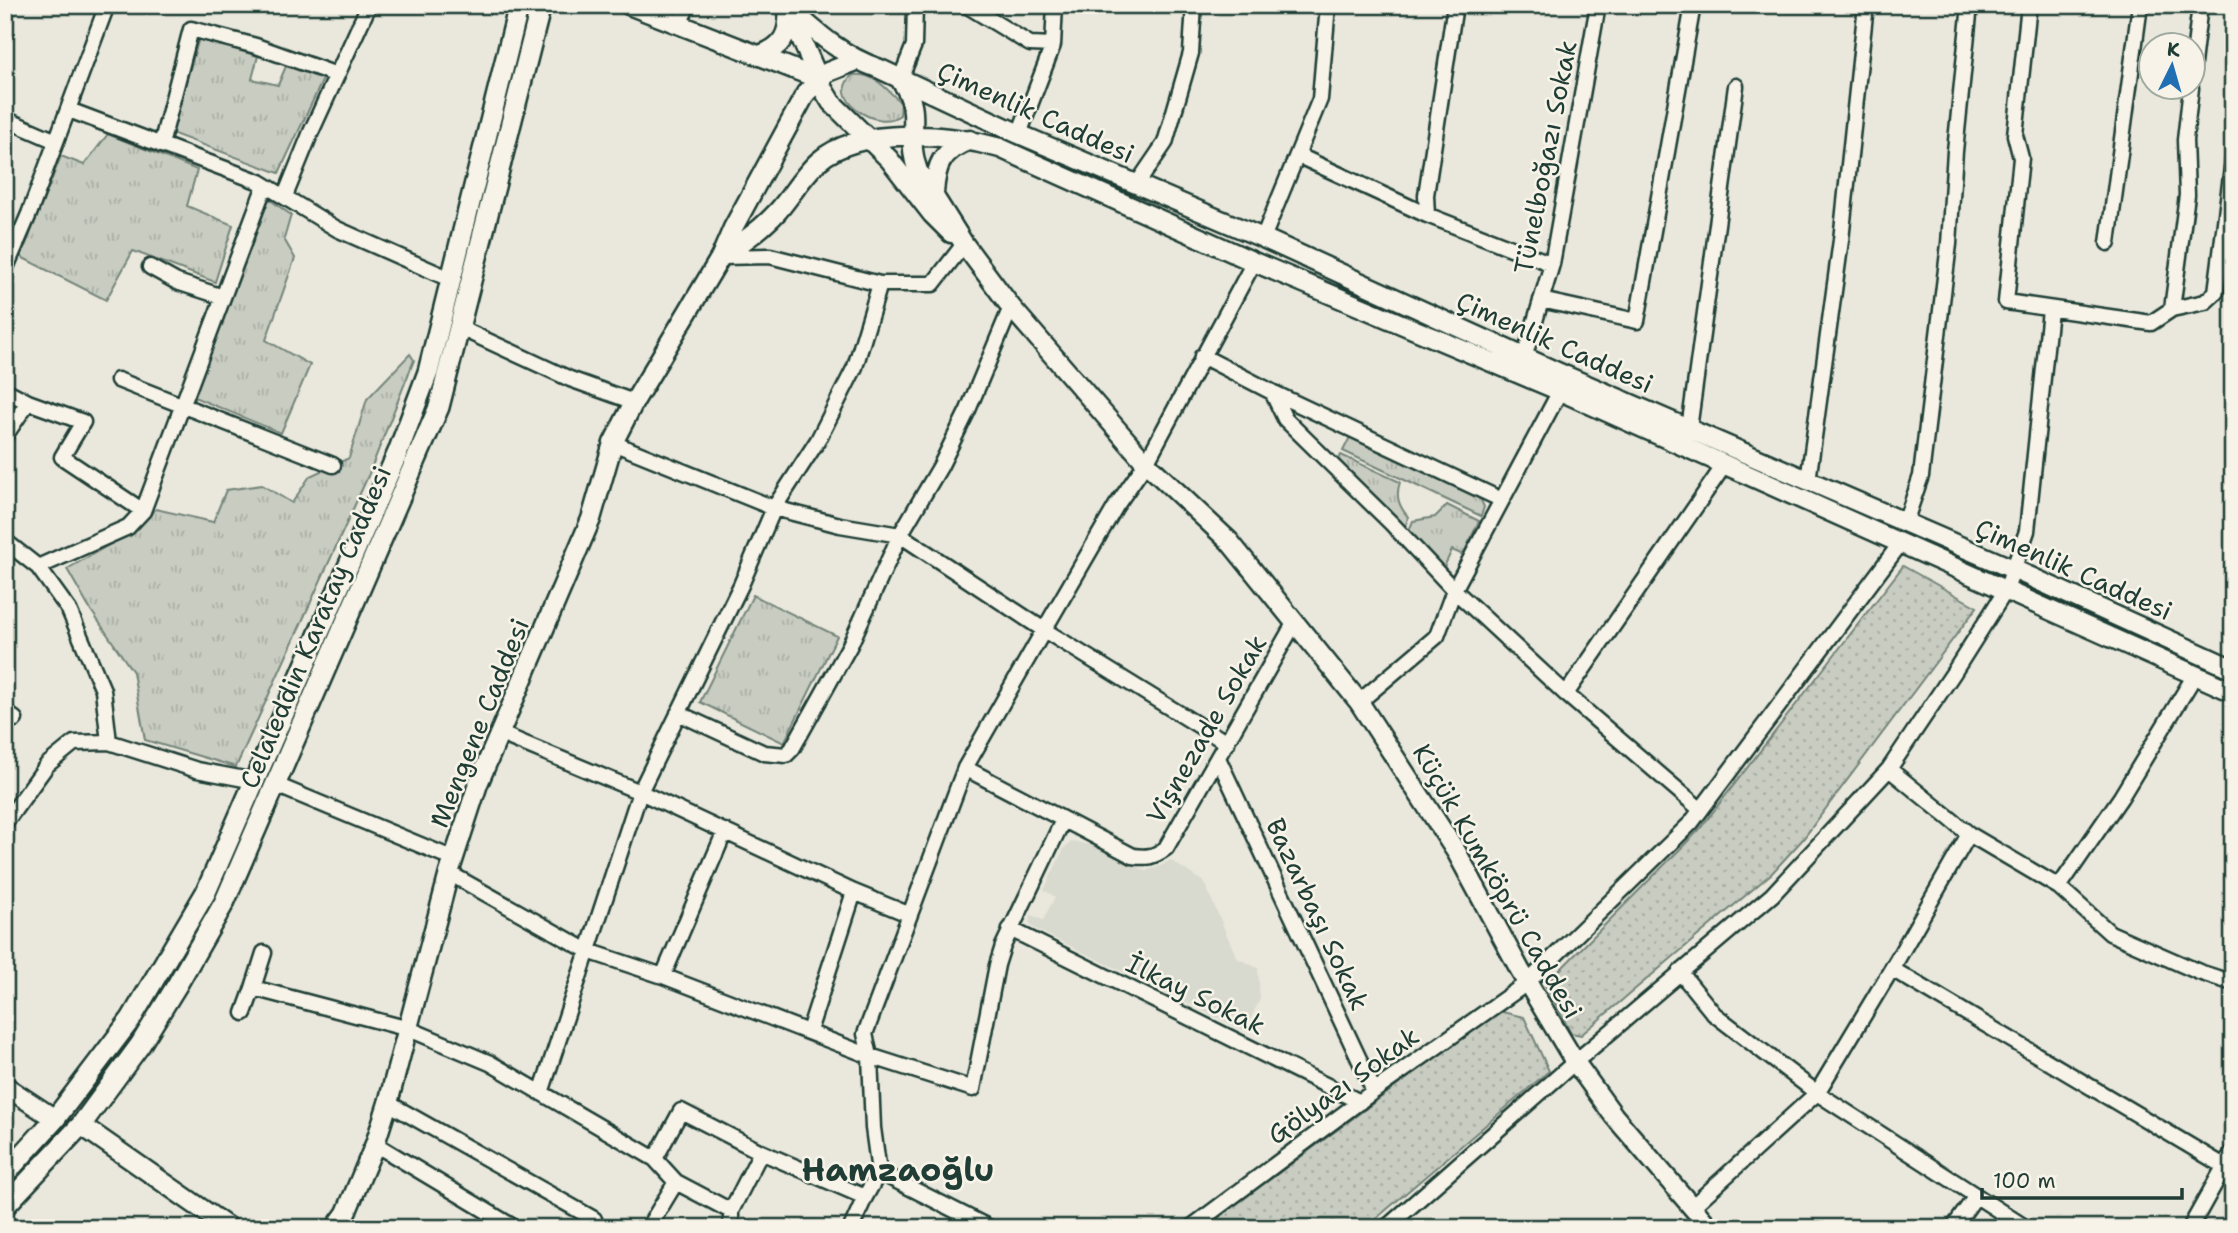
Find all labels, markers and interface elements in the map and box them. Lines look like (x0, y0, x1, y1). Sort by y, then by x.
north arrow (2136, 32, 2206, 102)
street label: Tünelboğazı Sokak (1505, 37, 1585, 277)
text: K (2166, 37, 2181, 63)
street label: Çimenlik Caddesi (932, 53, 1140, 171)
street label: Çimenlik Caddesi (1451, 283, 1659, 401)
street label: Celaleddin Karatay Caddesi (231, 460, 399, 794)
street label: Çimenlik Caddesi (1970, 510, 2178, 628)
street label: Mengene Caddesi (421, 613, 537, 833)
street label: Vişnezade Sokak (1138, 628, 1274, 830)
street label: Küçük Kumköprü Caddesi (1405, 737, 1591, 1025)
street label: Bazarbaşı Sokak (1258, 812, 1378, 1016)
street label: İlkay Sokak (1121, 945, 1271, 1043)
street label: Gölyazı Sokak (1260, 1018, 1426, 1152)
district label: Hamzaoğlu (802, 1147, 994, 1192)
scale bar (1982, 1156, 2182, 1200)
text: 100 m (1993, 1167, 2056, 1195)

